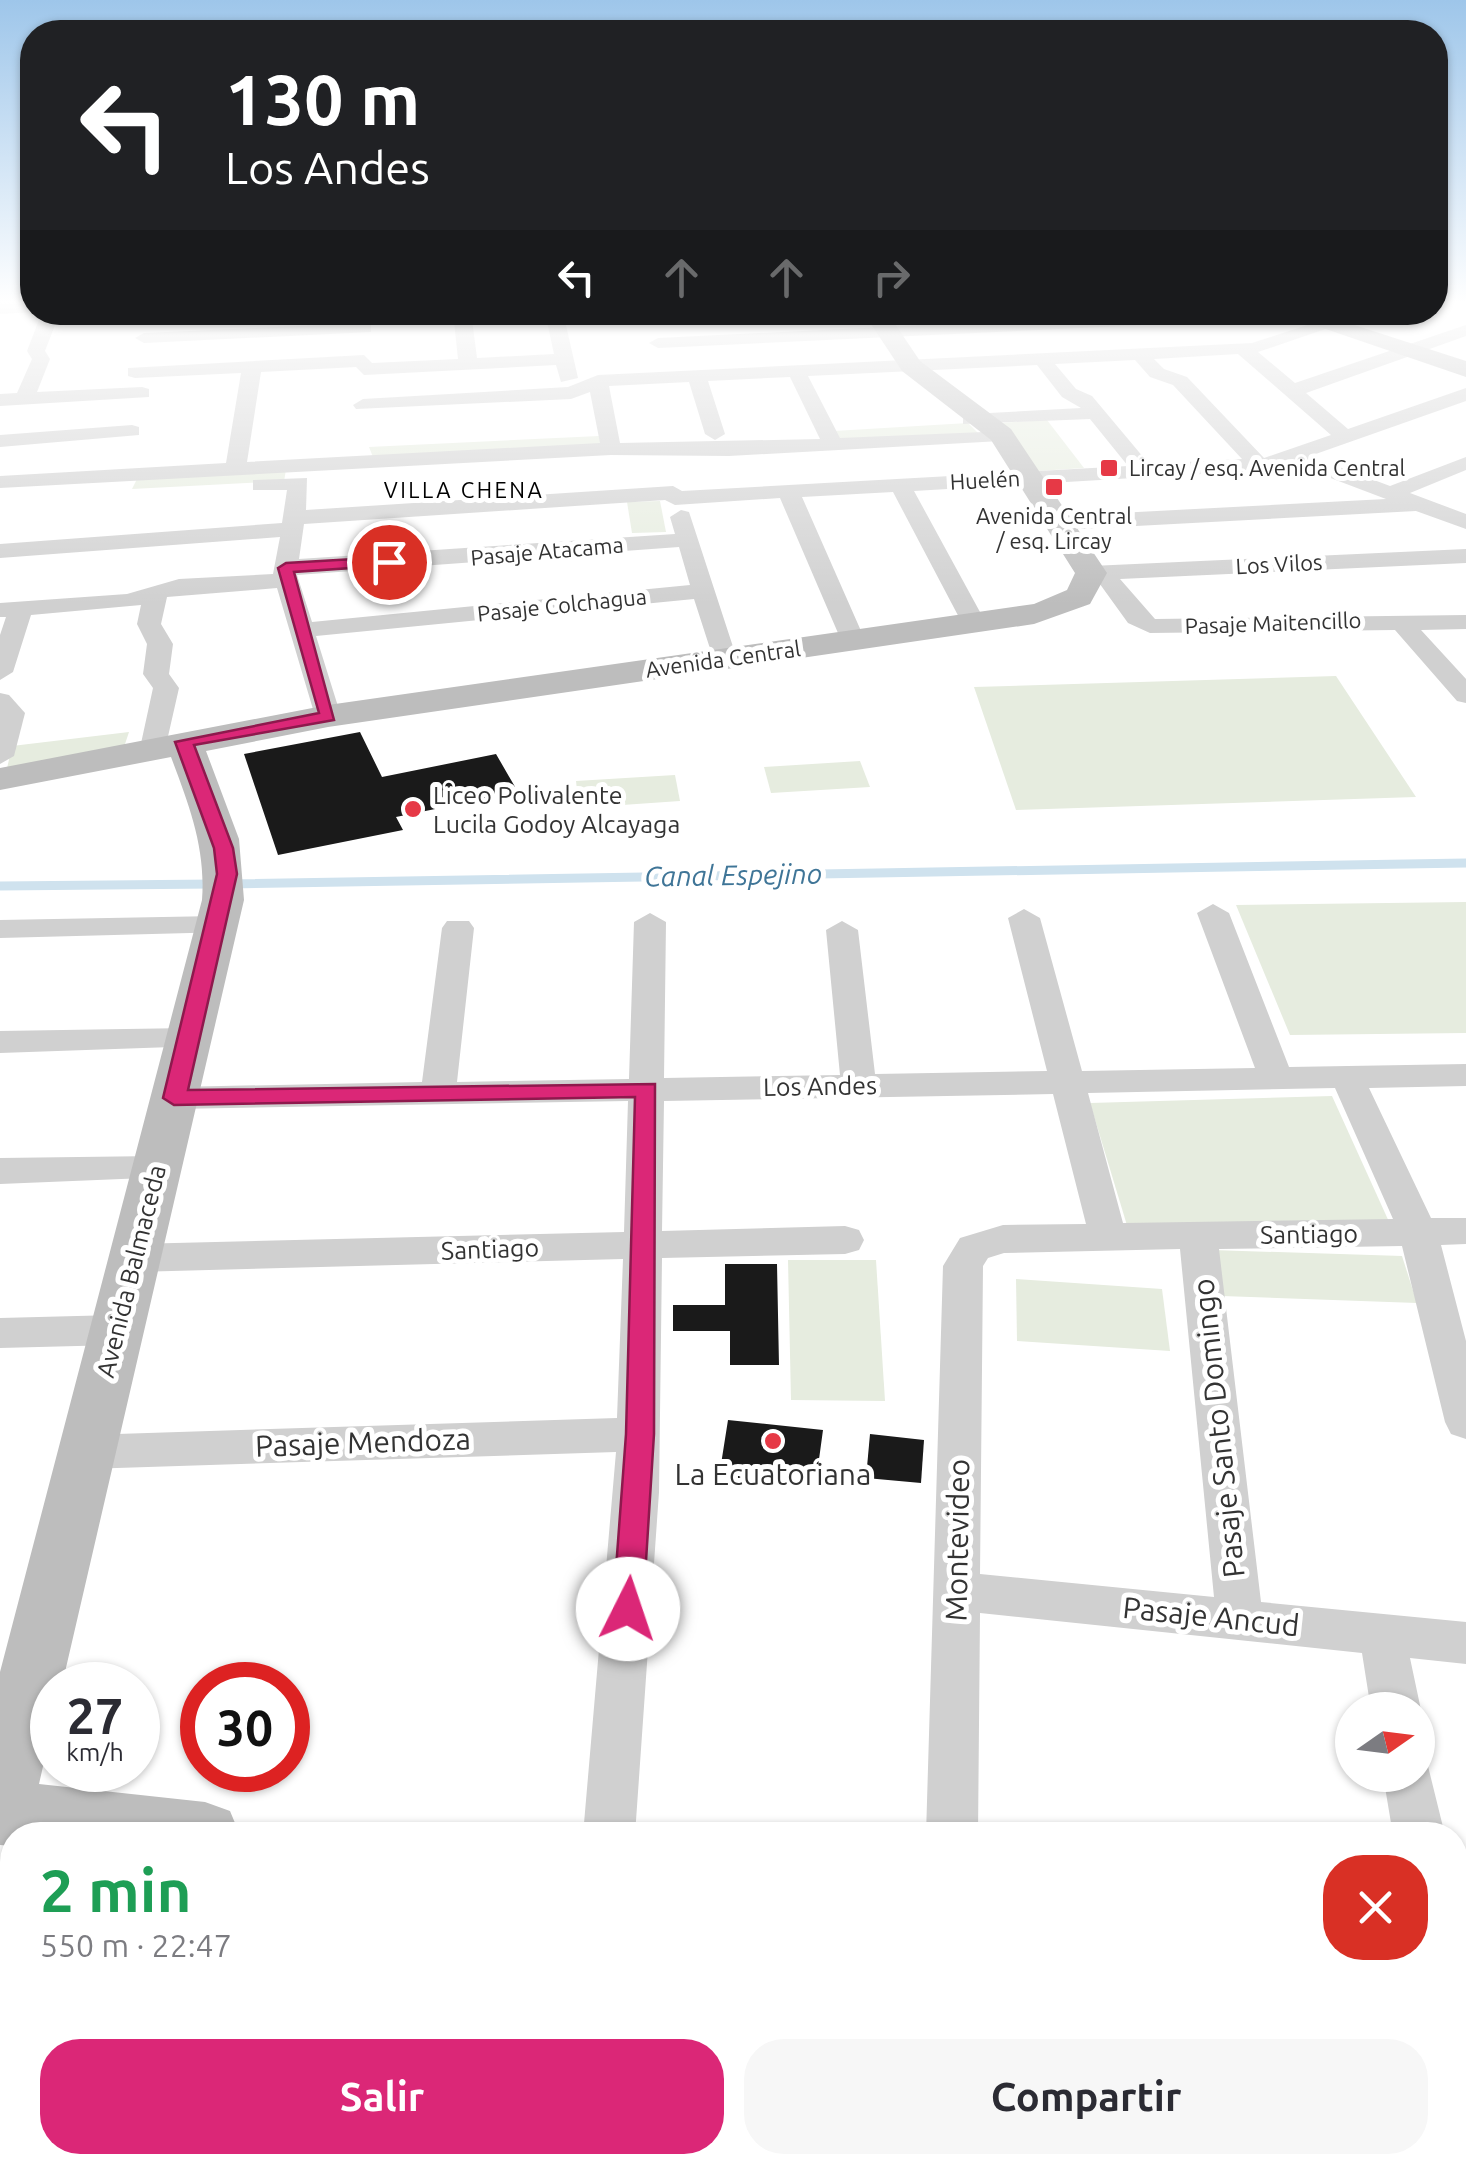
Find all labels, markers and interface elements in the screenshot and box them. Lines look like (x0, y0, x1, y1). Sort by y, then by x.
icon: left (60, 60, 190, 190)
text: 130 m (225, 60, 420, 138)
text: Los Andes (225, 142, 430, 193)
icon: left (549, 250, 604, 305)
icon: ahead (654, 250, 709, 305)
icon: ahead (759, 250, 814, 305)
icon: right (864, 250, 919, 305)
place label: Lircay / esq. Avenida Central (1129, 455, 1406, 480)
marker: Lircay / esq. Avenida Central (1098, 457, 1120, 479)
street label: Huelén (949, 465, 1021, 494)
marker: Avenida Central / esq. Lircay (1043, 476, 1065, 498)
district label: VILLA CHENA (384, 477, 544, 502)
place label: Avenida Central / esq. Lircay (976, 503, 1132, 553)
pin (347, 520, 432, 605)
street label: Pasaje Atacama (469, 531, 625, 570)
icon: arrive (362, 535, 417, 590)
street label: Los Vilos (1235, 549, 1323, 578)
street label: Pasaje Colchagua (476, 583, 648, 626)
street label: Pasaje Maitencillo (1184, 607, 1362, 638)
street label: Avenida Central (644, 635, 802, 682)
place label: Liceo Polivalente Lucila Godoy Alcayaga (433, 781, 680, 838)
marker: Liceo Polivalente Lucila Godoy Alcayaga (402, 798, 424, 820)
water label: Canal Espejino (644, 857, 822, 892)
street label: Los Andes (763, 1071, 877, 1101)
street label: Avenida Balmaceda (91, 1162, 171, 1380)
street label: Santiago (1260, 1219, 1358, 1249)
street label: Santiago (441, 1233, 539, 1265)
street label: Pasaje Santo Domingo (1185, 1277, 1251, 1579)
street label: Pasaje Mendoza (254, 1421, 471, 1463)
marker: La Ecuatoriana (762, 1430, 784, 1452)
place label: La Ecuatoriana (675, 1457, 871, 1491)
street label: Montevideo (939, 1458, 975, 1622)
position arrow (576, 1557, 680, 1661)
street label: Pasaje Ancud (1121, 1590, 1301, 1642)
speed limit sign: 30 (180, 1662, 310, 1792)
text: 27 (67, 1687, 123, 1743)
north arrow (1335, 1692, 1435, 1792)
map controls (1335, 1692, 1435, 1792)
text: km/h (66, 1738, 124, 1766)
button: close (1323, 1855, 1428, 1960)
text: 2 min (40, 1856, 192, 1923)
text: 550 m · 22:47 (40, 1927, 232, 1963)
button: Salir (40, 2039, 724, 2154)
button: Compartir (744, 2039, 1428, 2154)

